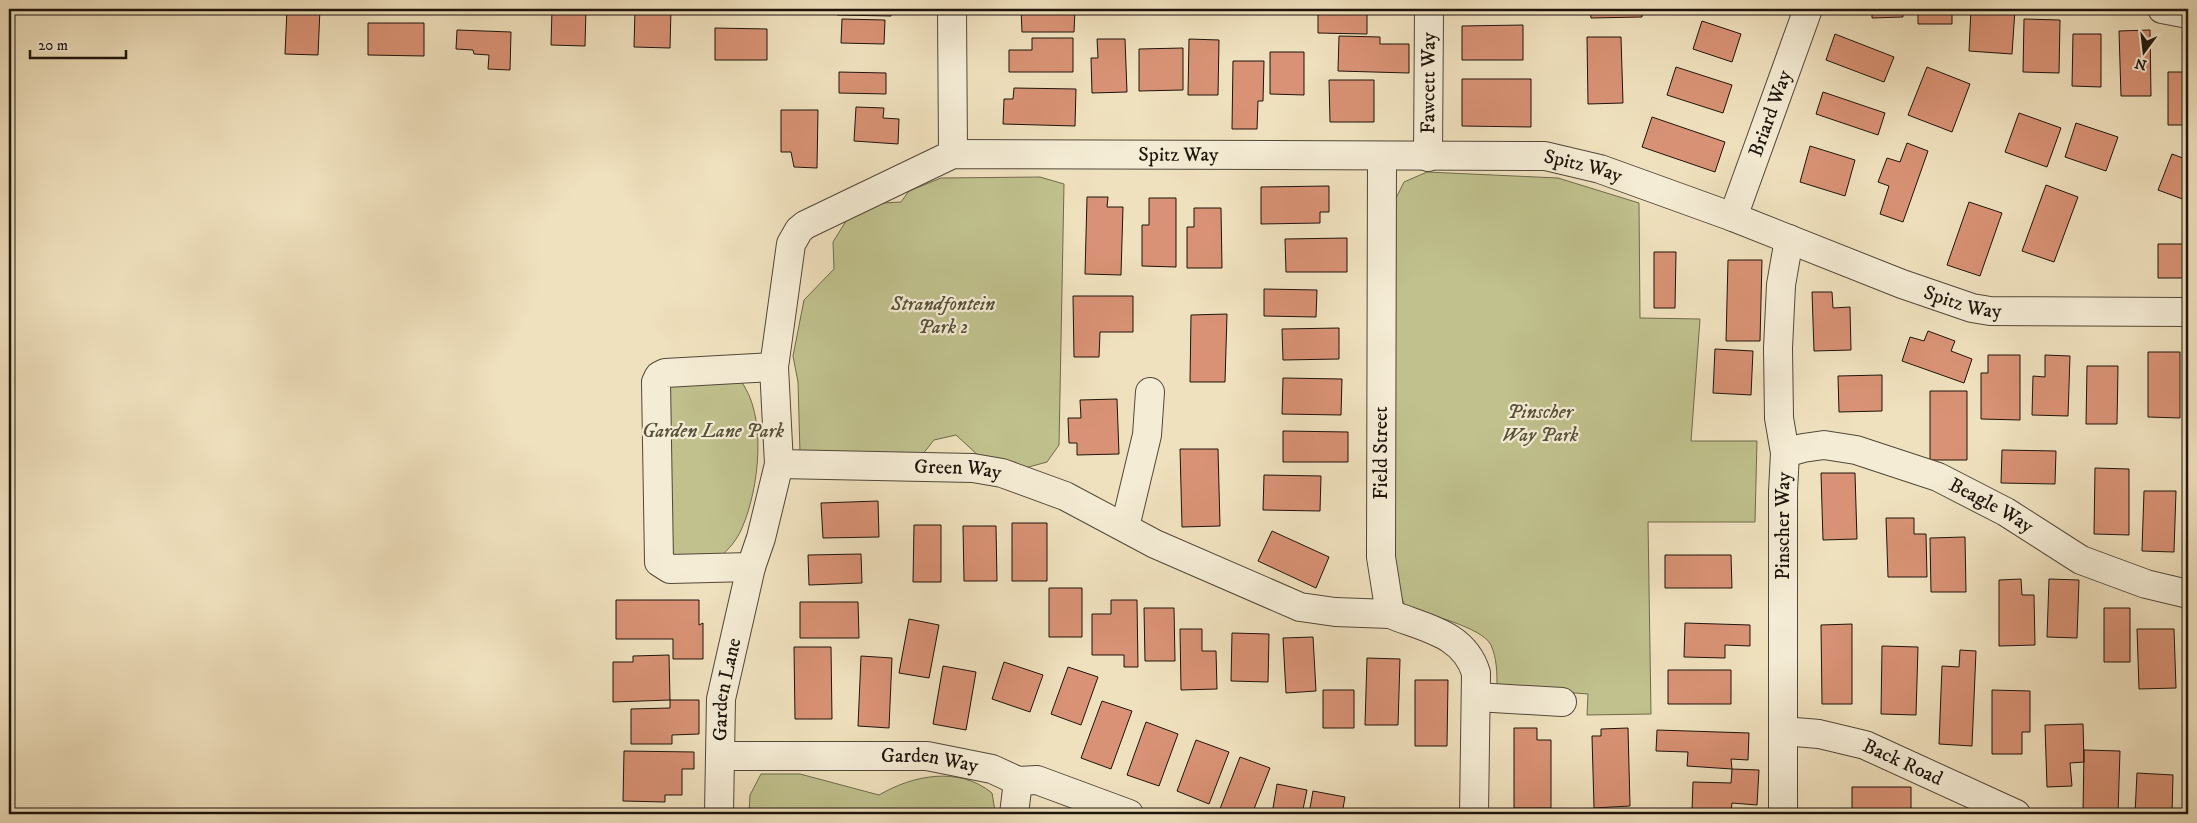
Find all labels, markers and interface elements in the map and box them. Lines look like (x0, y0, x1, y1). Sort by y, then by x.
scale bar (30, 28, 126, 60)
north arrow (2120, 28, 2170, 78)
street label: Fawcett Way (1416, 31, 1441, 134)
text: 20 m (38, 36, 68, 55)
text: N (2133, 53, 2149, 74)
street label: Briard Way (1743, 66, 1798, 160)
street label: Spitz Way (1138, 142, 1219, 167)
street label: Spitz Way (1542, 144, 1626, 189)
street label: Spitz Way (1920, 280, 2002, 324)
park label: Strandfontein Park 2 (890, 292, 995, 340)
park label: Pinscher Way Park (1502, 400, 1579, 448)
street label: Field Street (1369, 406, 1394, 500)
park label: Garden Lane Park (642, 419, 785, 444)
street label: Green Way (914, 454, 1004, 485)
street label: Pinscher Way (1771, 471, 1797, 580)
street label: Beagle Way (1945, 472, 2039, 539)
street label: Garden Lane (708, 636, 747, 741)
street label: Back Road (1859, 733, 1947, 791)
street label: Garden Way (881, 744, 981, 779)

